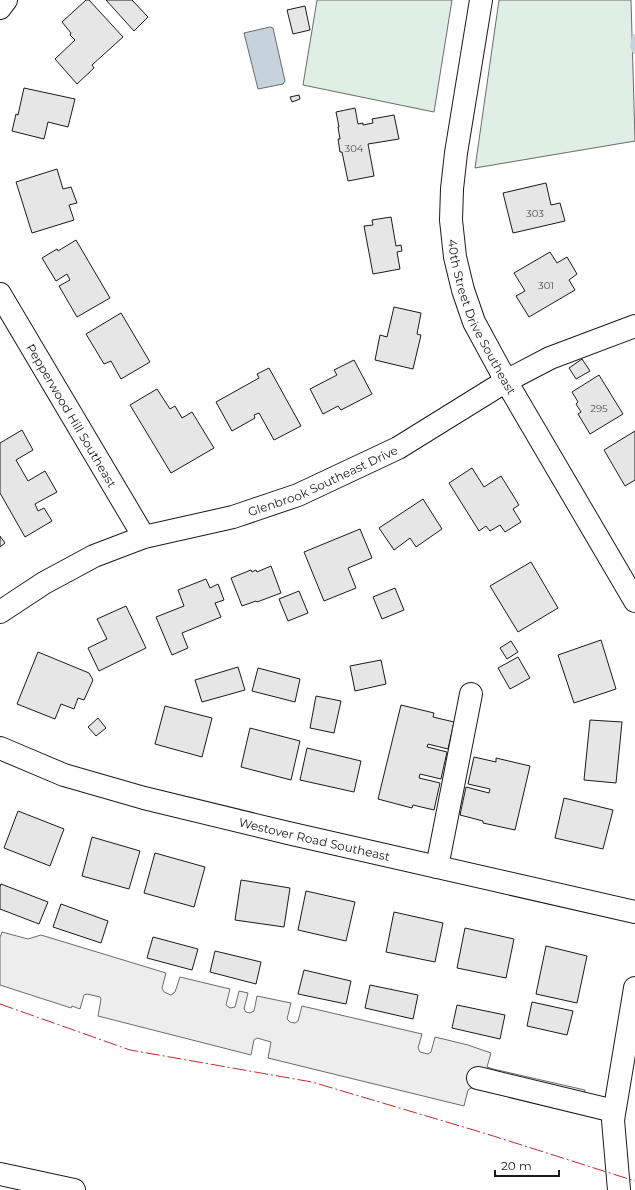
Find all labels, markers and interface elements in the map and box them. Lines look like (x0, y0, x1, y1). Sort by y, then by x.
house number: 304 (345, 142, 364, 155)
house number: 303 (526, 207, 544, 220)
street label: 40th Street Drive Southeast (446, 238, 520, 397)
house number: 301 (538, 279, 554, 292)
street label: Pepperwood Hill Southeast (23, 341, 120, 490)
house number: 295 (590, 402, 608, 415)
street label: Glenbrook Southeast Drive (246, 442, 400, 519)
street label: Westover Road Southeast (237, 814, 392, 864)
scale bar (495, 1152, 559, 1178)
text: 20 m (501, 1158, 532, 1173)

